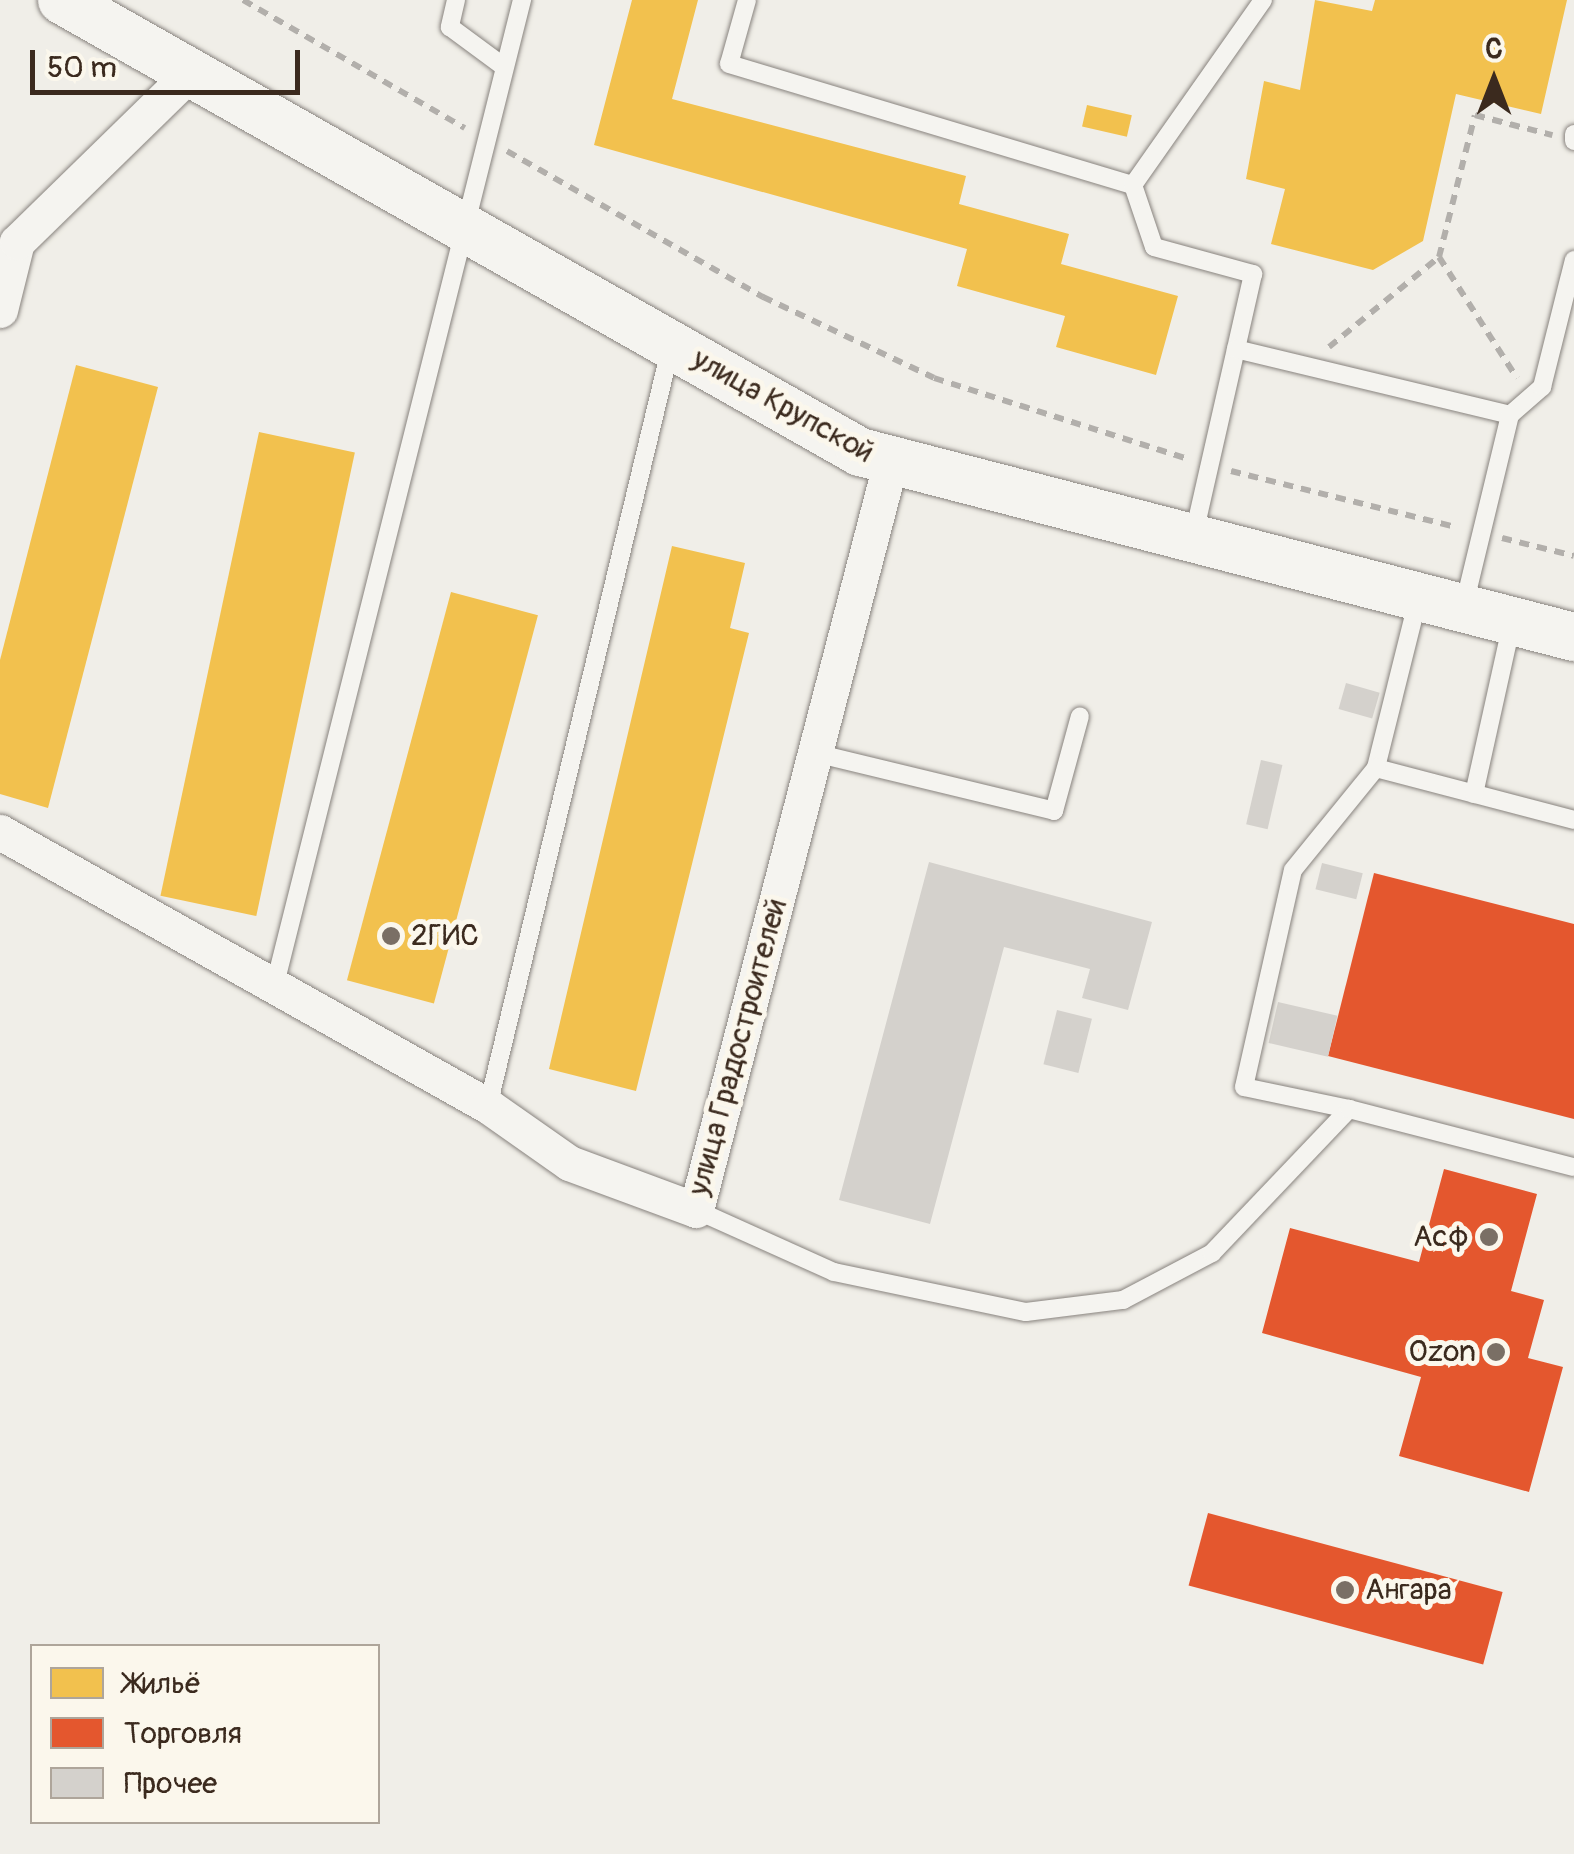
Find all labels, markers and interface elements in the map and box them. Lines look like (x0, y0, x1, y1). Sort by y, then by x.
scale bar (35, 30, 305, 92)
north arrow (1444, 30, 1544, 130)
text: С (1485, 32, 1503, 67)
text: 50 m (47, 49, 117, 86)
street label: улица Крупской (686, 341, 880, 471)
street label: улица Градостроителей (681, 895, 795, 1199)
place label: 2ГИС (411, 918, 479, 954)
marker: 2ГИС (380, 925, 402, 947)
place label: Асф (1413, 1219, 1469, 1255)
marker: Асф (1478, 1226, 1500, 1248)
place label: Ozon (1409, 1334, 1476, 1370)
marker: Ozon (1485, 1341, 1507, 1363)
place label: Ангара (1365, 1572, 1452, 1608)
marker: Ангара (1334, 1579, 1356, 1601)
legend (30, 1644, 380, 1824)
text: Жильё (124, 1665, 201, 1702)
text: Торговля (124, 1715, 242, 1752)
text: Прочее (124, 1765, 217, 1802)

